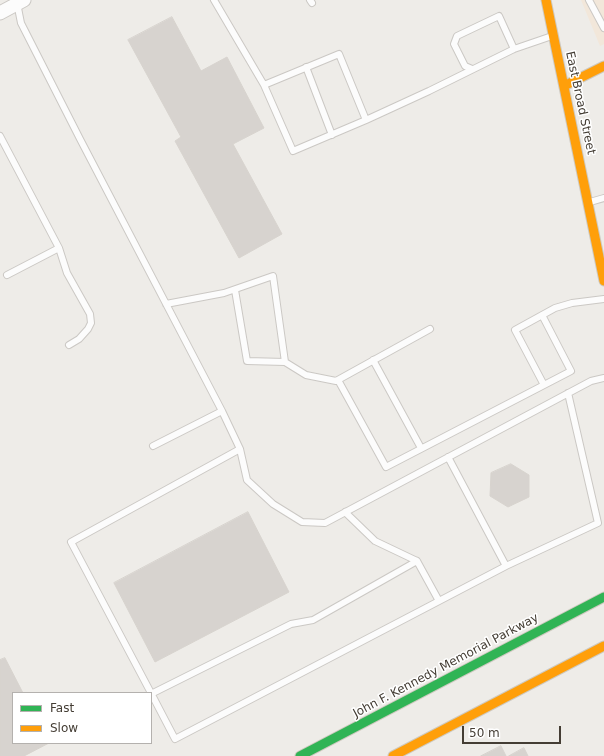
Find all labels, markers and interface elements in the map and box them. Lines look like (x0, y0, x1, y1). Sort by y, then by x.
street label: East Broad Street (562, 50, 598, 156)
street label: John F. Kennedy Memorial Parkway (351, 611, 541, 721)
legend (12, 692, 152, 744)
text: Fast (50, 701, 74, 715)
scale bar (464, 718, 563, 744)
text: Slow (50, 721, 78, 735)
text: 50 m (469, 726, 500, 740)

